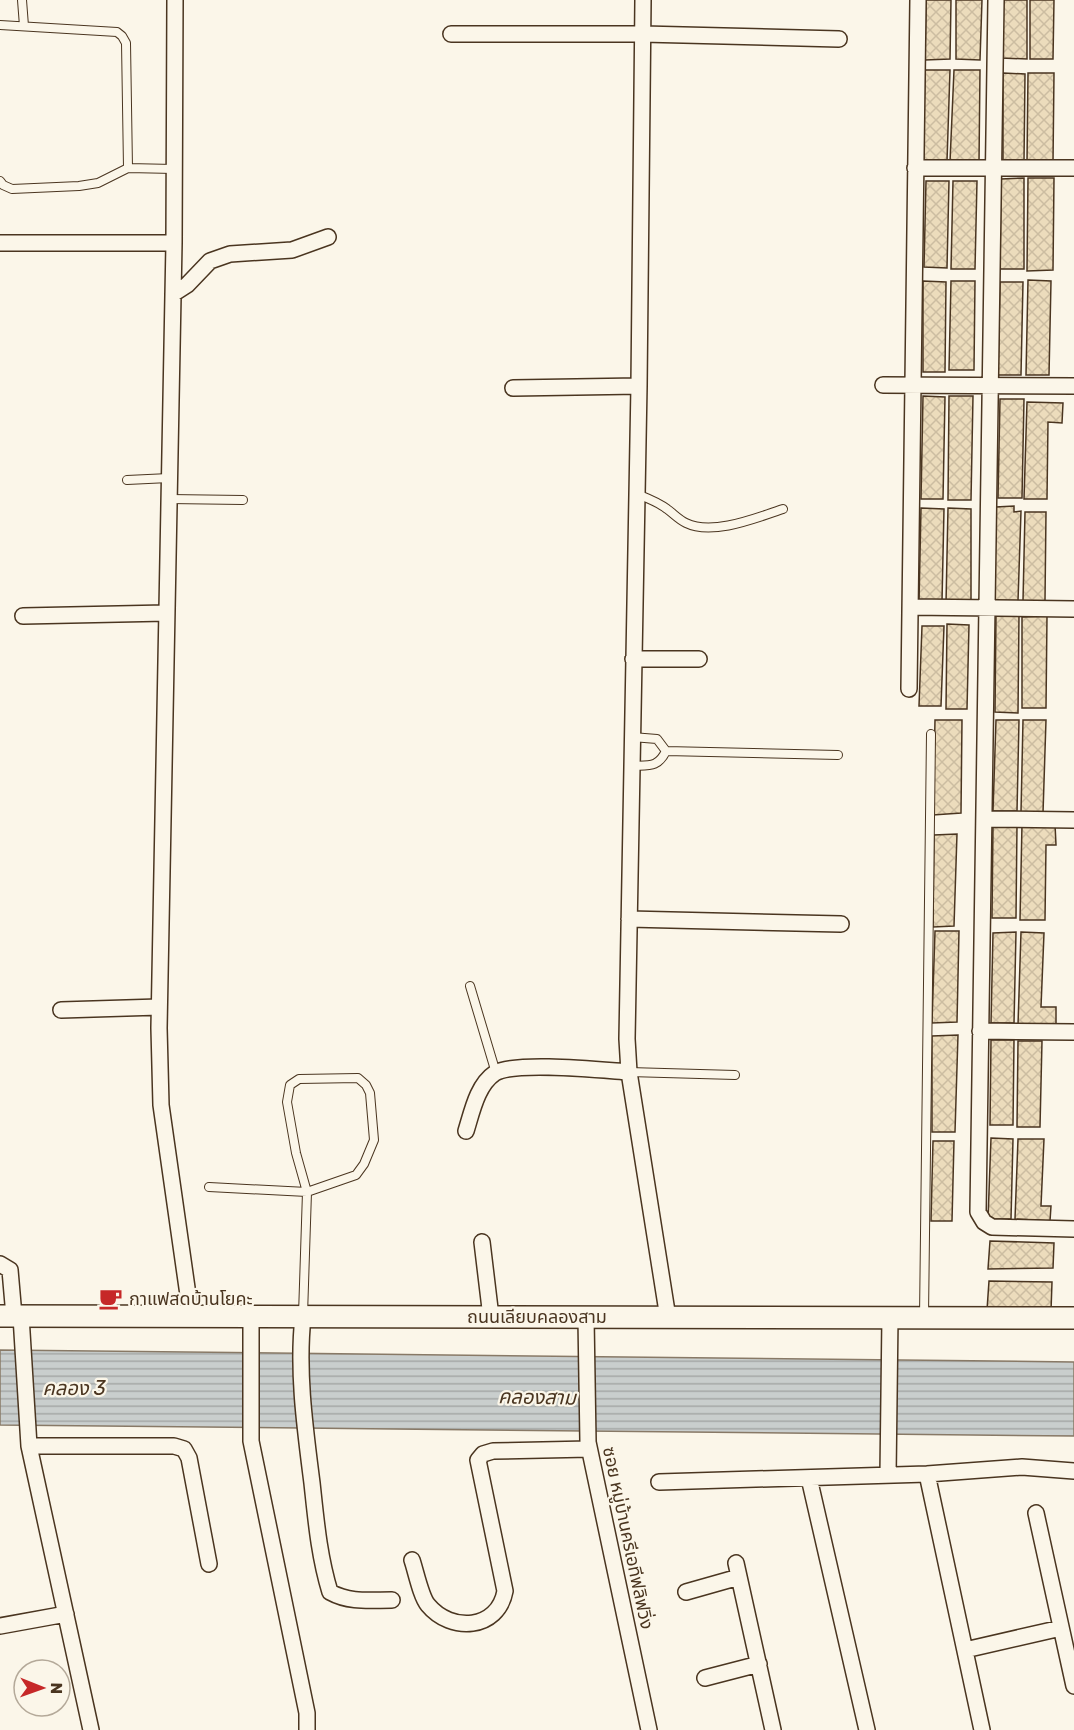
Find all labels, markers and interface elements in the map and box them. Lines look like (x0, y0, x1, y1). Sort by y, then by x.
cafe icon: กาแฟสดบ้านโยคะ (98, 1286, 124, 1312)
place label: กาแฟสดบ้านโยคะ (129, 1288, 253, 1310)
street label: ถนนเลียบคลองสาม (467, 1306, 607, 1328)
water label: คลอง 3 (43, 1376, 106, 1400)
water label: คลองสาม (498, 1384, 578, 1410)
street label: ซอย หมู่บ้านครีเอทีฟลิฟวิ่ง (597, 1445, 659, 1631)
north arrow (12, 1658, 72, 1718)
text: N (47, 1682, 66, 1694)

